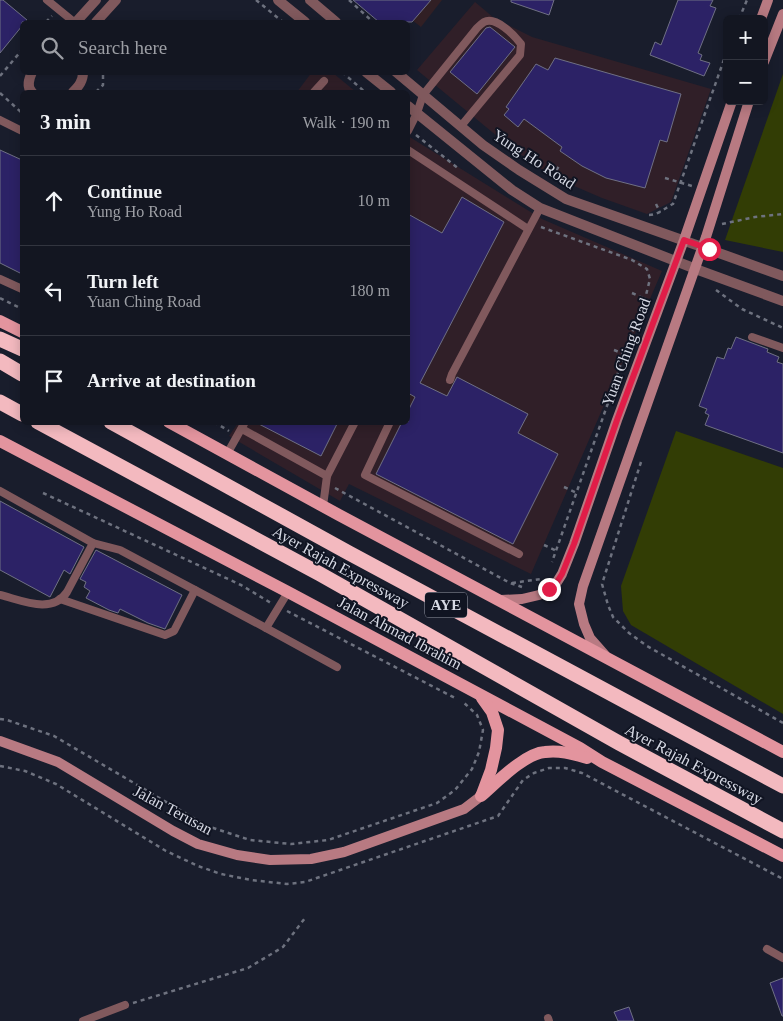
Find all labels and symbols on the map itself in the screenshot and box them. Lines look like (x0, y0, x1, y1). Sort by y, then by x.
street label: Yung Ho Road (489, 126, 579, 193)
route start (698, 238, 721, 261)
street label: Yuan Ching Road (599, 296, 654, 409)
street label: Ayer Rajah Expressway (269, 522, 412, 612)
route end (538, 578, 561, 601)
road number: AYE (425, 592, 467, 618)
street label: Jalan Ahmad Ibrahim (335, 593, 465, 673)
street label: Ayer Rajah Expressway (622, 721, 766, 808)
street label: Jalan Terusan (131, 782, 215, 838)

